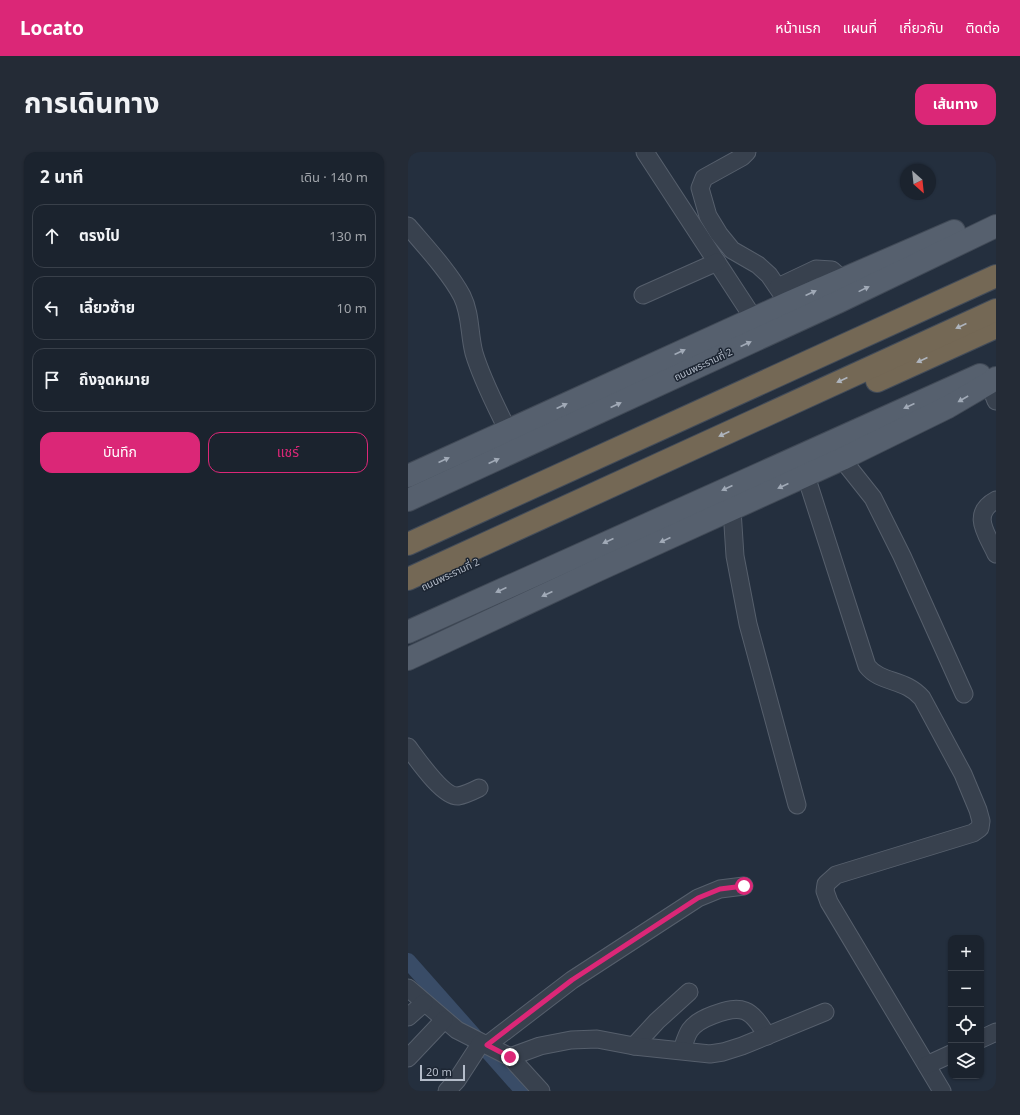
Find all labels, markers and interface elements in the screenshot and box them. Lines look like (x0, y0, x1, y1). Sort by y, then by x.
text: Locato (20, 15, 84, 41)
text: หน้าแรก (775, 18, 821, 37)
text: แผนที่ (843, 18, 877, 37)
text: เกี่ยวกับ (899, 18, 944, 37)
text: ติดต่อ (966, 18, 1000, 37)
text: การเดินทาง (24, 83, 159, 121)
button: เส้นทาง (915, 84, 996, 125)
north arrow (900, 164, 936, 200)
text: 2 นาที (40, 165, 83, 188)
text: เดิน · 140 m (300, 168, 368, 186)
icon: ahead (41, 225, 63, 247)
text: ตรงไป (79, 225, 120, 245)
text: 130 m (329, 227, 367, 245)
one-way arrow (859, 286, 870, 292)
one-way arrow (806, 290, 817, 296)
icon: left (41, 297, 63, 319)
text: เลี้ยวซ้าย (79, 297, 135, 317)
text: 10 m (337, 299, 367, 317)
one-way arrow (955, 323, 966, 329)
one-way arrow (741, 341, 752, 347)
street label: ถนนพระรามที่ 2 (672, 344, 735, 384)
one-way arrow (675, 349, 686, 355)
one-way arrow (916, 358, 928, 364)
icon: arrive (41, 369, 63, 391)
text: ถึงจุดหมาย (79, 369, 150, 389)
one-way arrow (837, 377, 848, 383)
one-way arrow (957, 395, 969, 402)
one-way arrow (610, 402, 622, 408)
one-way arrow (556, 403, 568, 409)
one-way arrow (903, 404, 915, 410)
one-way arrow (719, 431, 730, 437)
button: บันทึก (40, 432, 200, 473)
button: แชร์ (208, 432, 368, 473)
one-way arrow (438, 457, 449, 463)
one-way arrow (489, 458, 500, 464)
one-way arrow (778, 483, 789, 489)
one-way arrow (721, 485, 732, 491)
one-way arrow (660, 537, 671, 543)
one-way arrow (603, 538, 614, 544)
street label: ถนนพระรามที่ 2 (419, 554, 482, 594)
one-way arrow (495, 587, 507, 593)
one-way arrow (541, 591, 553, 597)
route start (735, 877, 753, 895)
map controls (948, 935, 984, 1079)
button: + (948, 935, 984, 971)
button: − (948, 971, 984, 1007)
button: locate (948, 1007, 984, 1043)
button: layers (948, 1043, 984, 1079)
route end (501, 1048, 519, 1066)
scale bar (420, 1063, 465, 1082)
text: 20 m (426, 1064, 452, 1079)

